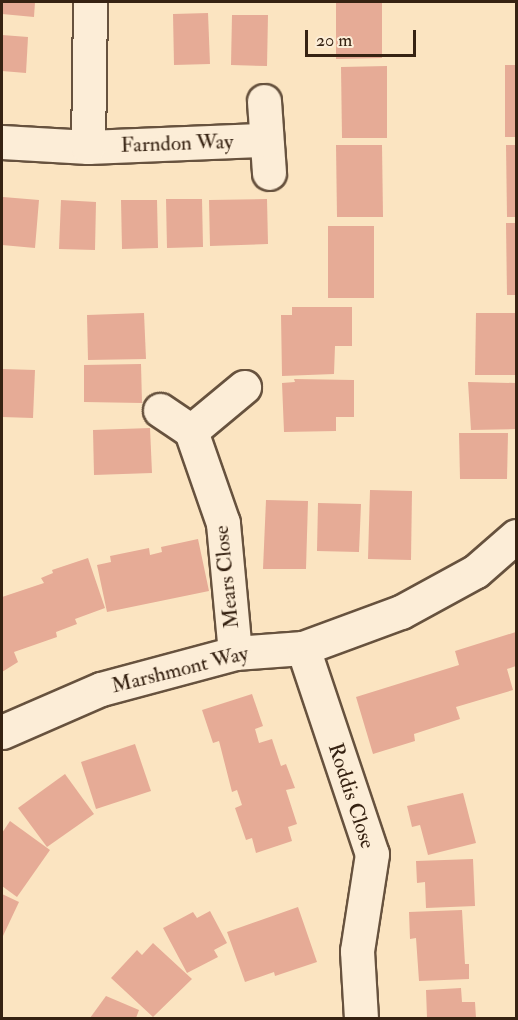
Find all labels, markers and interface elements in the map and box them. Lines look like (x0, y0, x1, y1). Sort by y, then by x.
scale bar (308, 18, 419, 56)
text: 20 m (316, 29, 352, 52)
street label: Farndon Way (120, 129, 234, 159)
street label: Mears Close (209, 524, 245, 630)
street label: Marshmont Way (109, 641, 251, 699)
street label: Roddis Close (322, 740, 380, 852)

